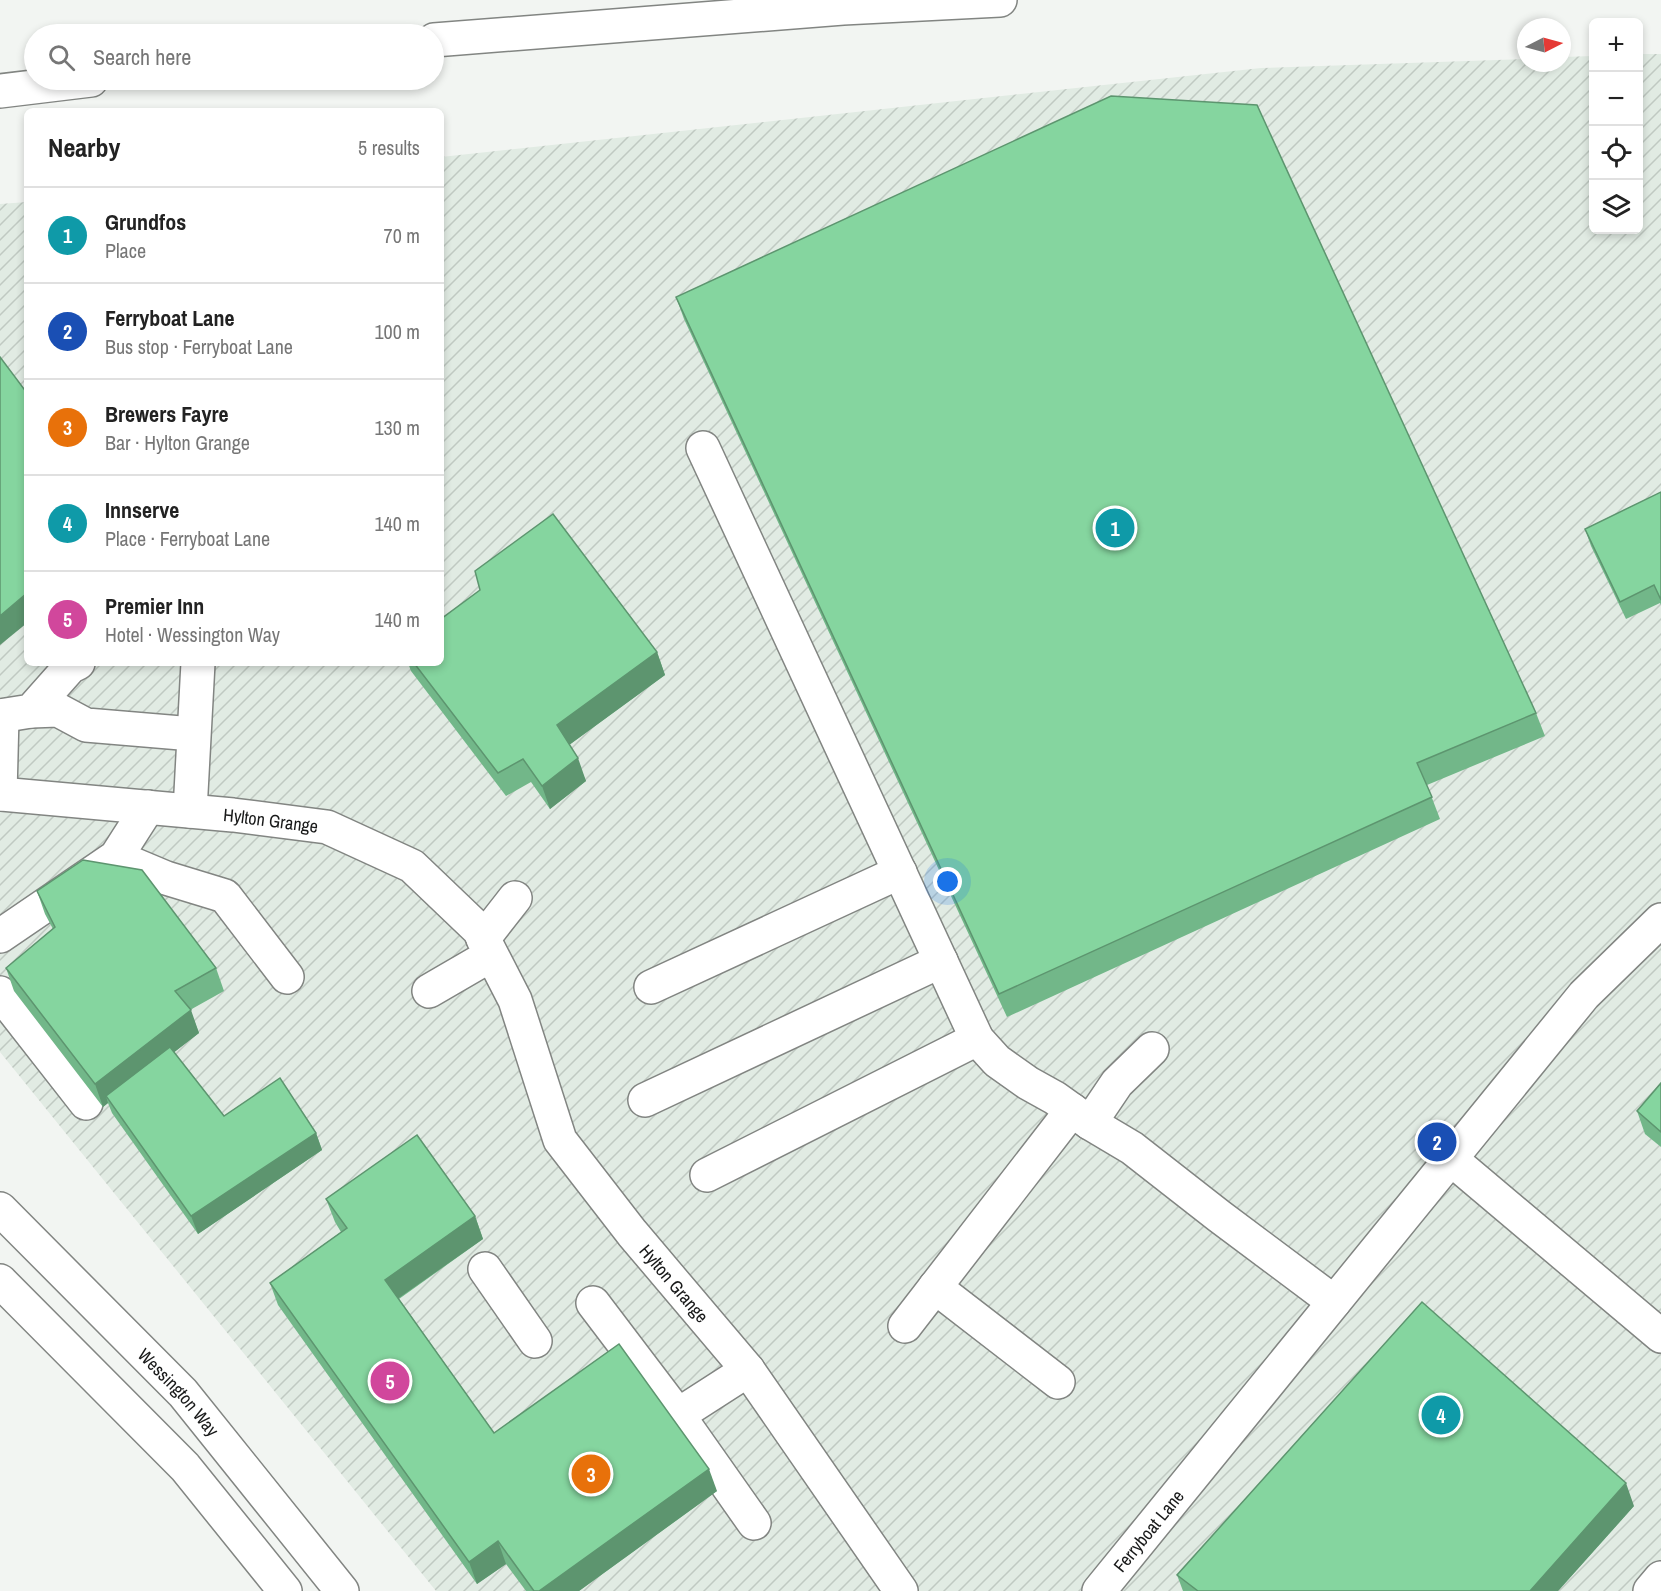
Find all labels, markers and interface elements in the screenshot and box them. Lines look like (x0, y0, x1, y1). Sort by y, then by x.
north arrow (1517, 18, 1571, 72)
map controls (1589, 18, 1643, 234)
button: + (1589, 18, 1643, 72)
search box (24, 24, 444, 90)
icon: search (45, 41, 78, 74)
text: Search here (93, 42, 191, 72)
button: − (1589, 72, 1643, 126)
button: locate (1589, 126, 1643, 180)
text: Nearby (48, 130, 120, 165)
text: 5 results (358, 134, 420, 161)
button: layers (1589, 180, 1643, 234)
text: Grundfos (105, 207, 186, 237)
text: 1 (63, 222, 72, 249)
text: 70 m (384, 222, 420, 249)
text: Place (105, 237, 146, 264)
text: Ferryboat Lane (105, 303, 234, 333)
text: 2 (63, 318, 72, 345)
text: 100 m (374, 318, 420, 345)
text: Bus stop · Ferryboat Lane (105, 333, 293, 360)
text: Brewers Fayre (105, 399, 228, 429)
text: 3 (63, 414, 72, 441)
text: 130 m (374, 414, 420, 441)
text: Bar · Hylton Grange (105, 429, 250, 456)
text: Innserve (105, 495, 179, 525)
pin: 1 (1096, 506, 1134, 550)
text: 4 (63, 510, 72, 537)
text: 140 m (374, 510, 420, 537)
text: Place · Ferryboat Lane (105, 525, 270, 552)
text: Premier Inn (105, 591, 204, 621)
text: 5 (63, 606, 72, 633)
text: 140 m (374, 606, 420, 633)
text: Hotel · Wessington Way (105, 621, 280, 648)
street label: Hylton Grange (222, 802, 320, 838)
your location (933, 867, 962, 896)
pin: 2 (1418, 1120, 1456, 1164)
street label: Hylton Grange (634, 1239, 715, 1328)
street label: Wessington Way (133, 1342, 226, 1442)
pin: 5 (370, 1358, 410, 1404)
pin: 4 (1422, 1392, 1460, 1438)
pin: 3 (572, 1452, 610, 1496)
street label: Ferryboat Lane (1107, 1484, 1189, 1577)

